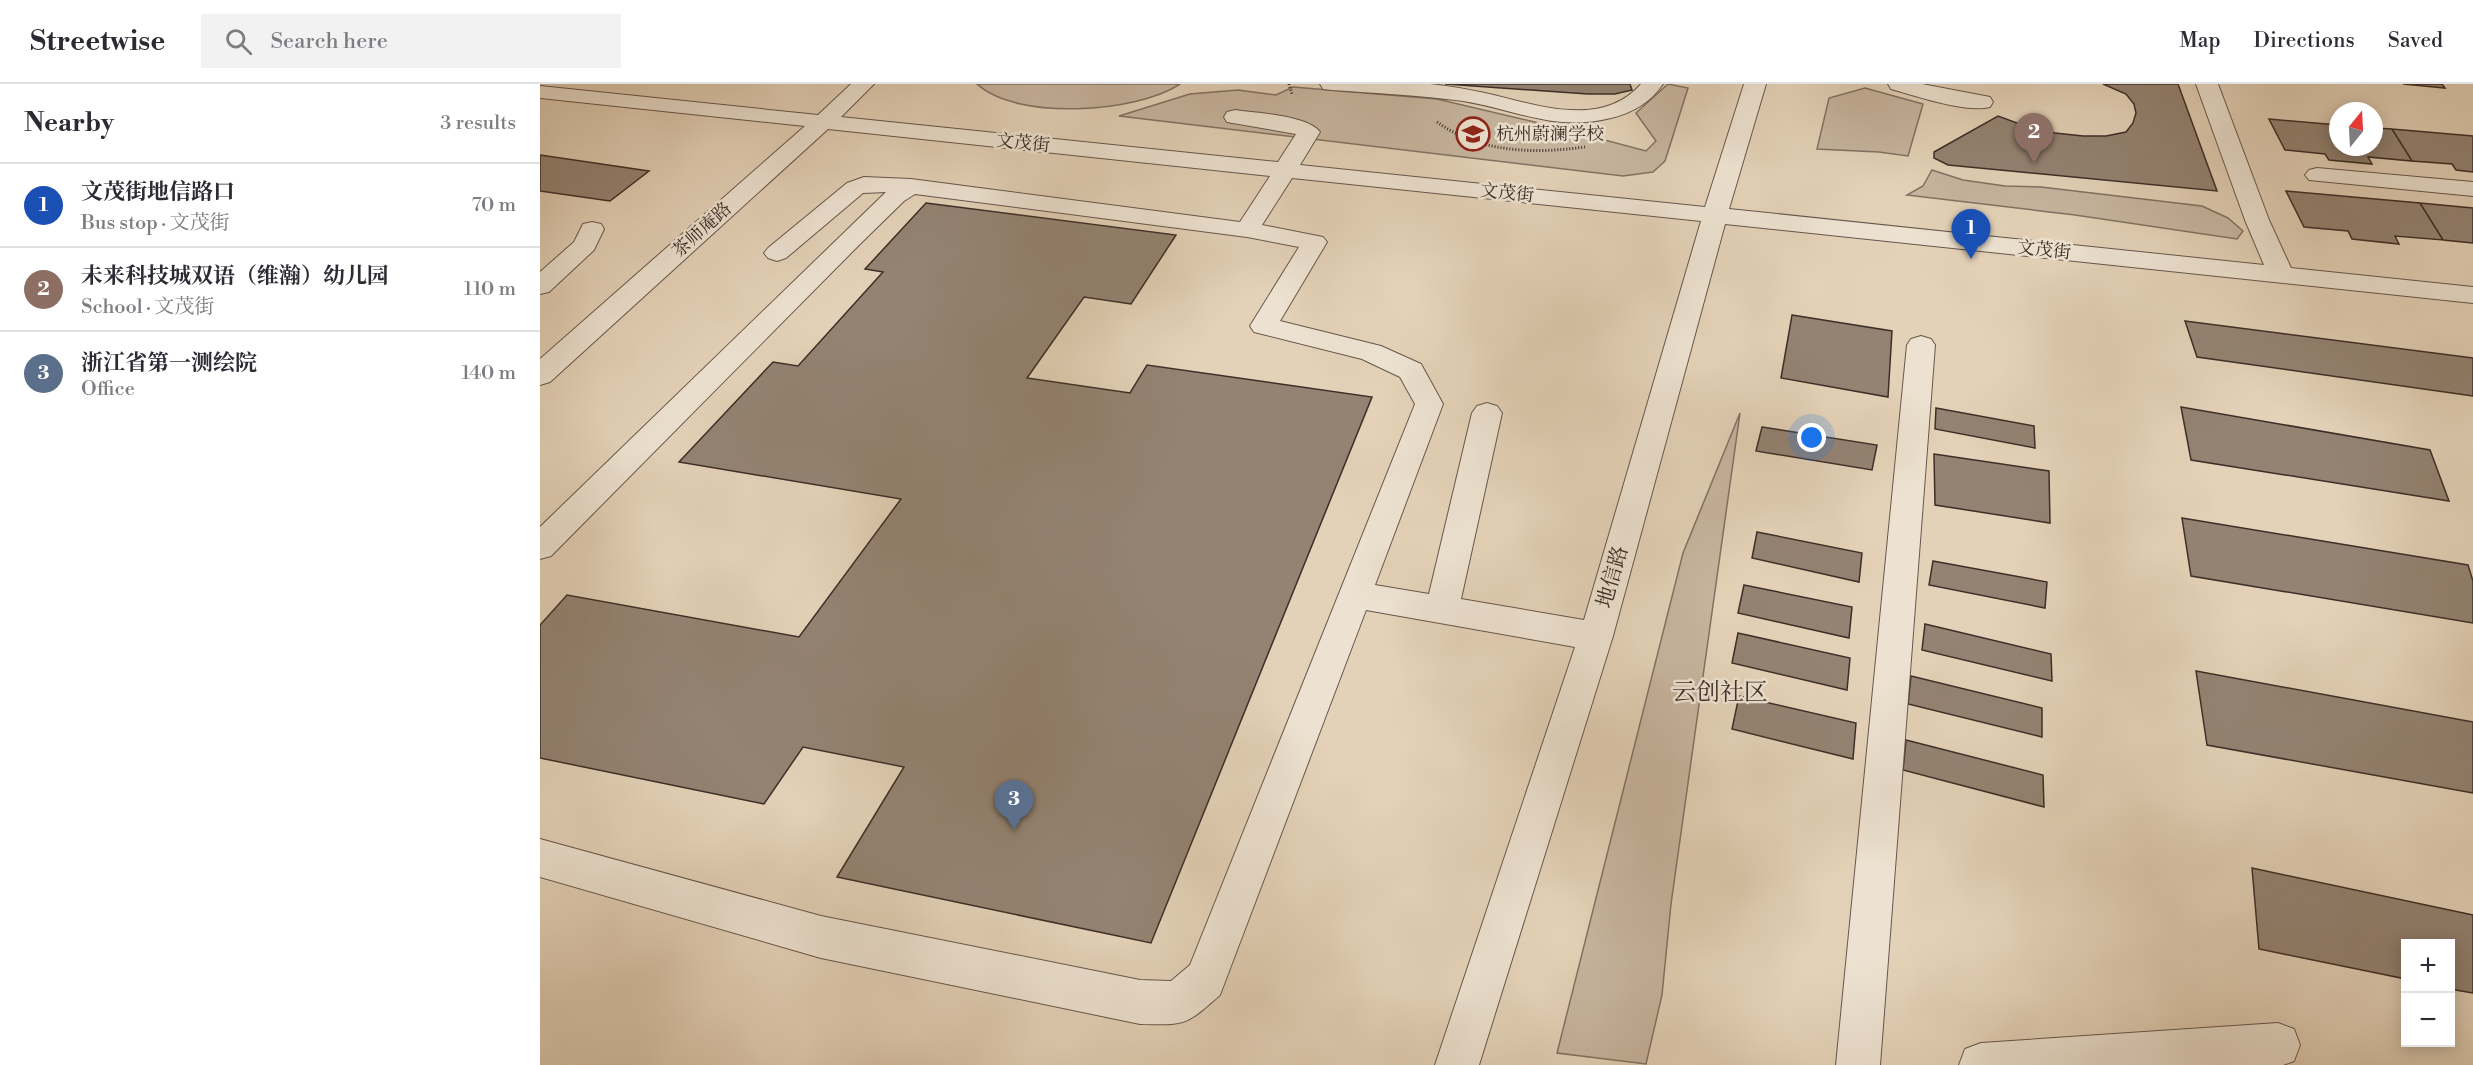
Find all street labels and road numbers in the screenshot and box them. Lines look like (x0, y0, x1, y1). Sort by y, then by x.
street label: 文茂街 (995, 129, 1051, 157)
street label: 文茂街 (1479, 179, 1535, 207)
street label: 茶师庵路 (668, 197, 736, 263)
street label: 文茂街 (2016, 236, 2072, 264)
street label: 地信路 (1592, 543, 1634, 611)

